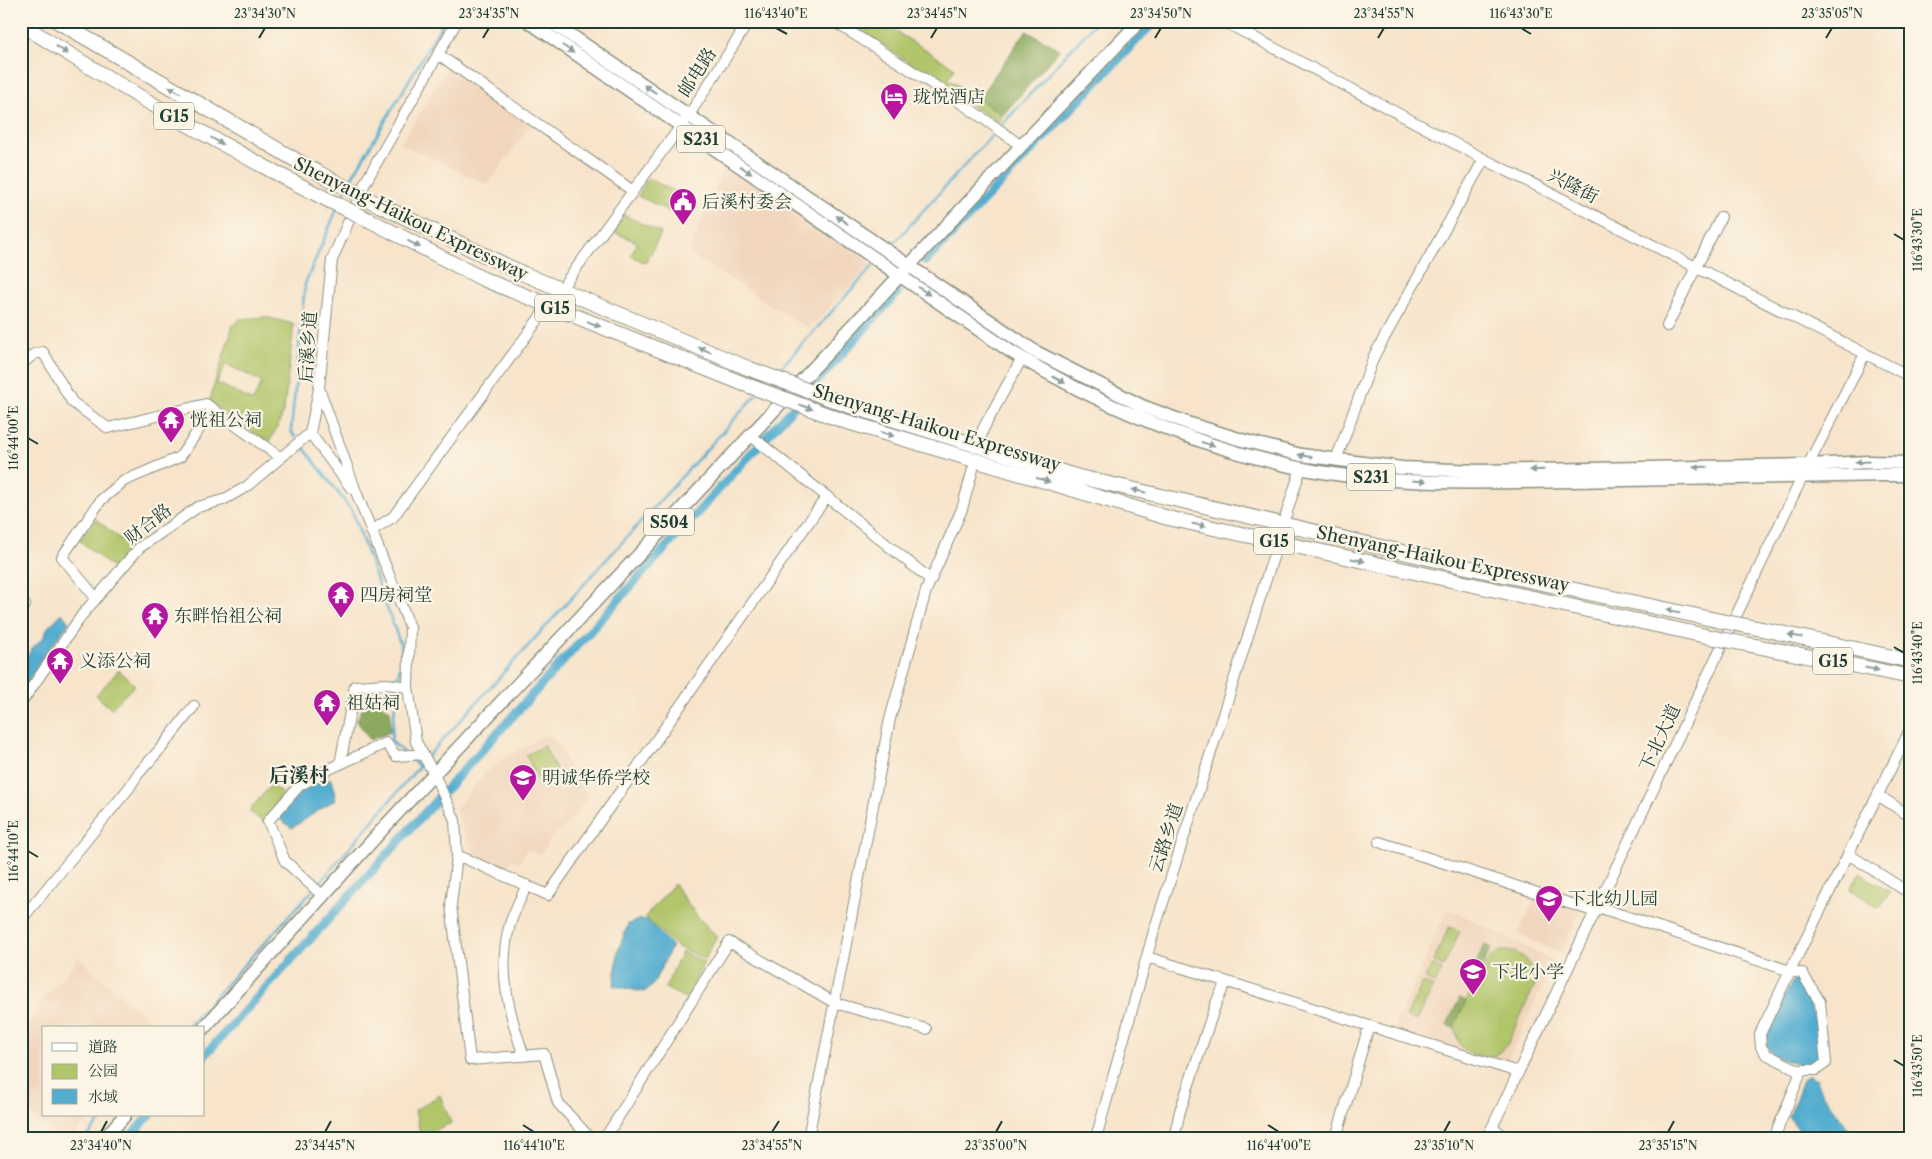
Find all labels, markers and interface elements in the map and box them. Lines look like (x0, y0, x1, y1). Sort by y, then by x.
text: 23°34'30"N (234, 6, 296, 21)
text: 23°34'35"N (459, 6, 520, 21)
text: 116°43'40"E (745, 6, 807, 21)
text: 23°34'45"N (907, 6, 967, 21)
text: 23°34'50"N (1130, 6, 1192, 21)
text: 23°34'55"N (1354, 6, 1415, 21)
text: 116°43'30"E (1489, 6, 1553, 21)
text: 23°35'05"N (1801, 6, 1863, 21)
street label: 邮电路 (673, 43, 721, 101)
one-way arrow (561, 44, 575, 54)
one-way arrow (56, 45, 69, 54)
hotel icon: 珑悦酒店 (879, 82, 909, 121)
one-way arrow (643, 84, 657, 94)
one-way arrow (168, 86, 181, 95)
place label: 珑悦酒店 (913, 86, 985, 108)
road number: G15 (154, 102, 194, 130)
road number: S231 (677, 126, 725, 152)
one-way arrow (210, 137, 225, 145)
street label: Shenyang-Haikou Expressway (290, 153, 533, 286)
street label: 兴隆街 (1544, 164, 1602, 208)
one-way arrow (739, 165, 753, 175)
public building icon: 后溪村委会 (668, 187, 698, 226)
place label: 后溪村委会 (702, 191, 792, 213)
text: 116°43'30"E (1910, 208, 1925, 272)
one-way arrow (835, 215, 849, 225)
one-way arrow (407, 240, 421, 248)
one-way arrow (917, 286, 930, 296)
road number: G15 (535, 294, 575, 322)
street label: 后溪乡道 (295, 310, 321, 384)
one-way arrow (587, 320, 601, 328)
one-way arrow (697, 346, 712, 354)
one-way arrow (1052, 376, 1066, 384)
street label: Shenyang-Haikou Expressway (810, 380, 1065, 477)
one-way arrow (799, 403, 814, 411)
temple icon: 恍祖公祠 (156, 405, 186, 444)
text: 116°44'00"E (6, 406, 21, 470)
place label: 恍祖公祠 (190, 409, 262, 431)
one-way arrow (880, 430, 895, 438)
one-way arrow (1201, 440, 1216, 448)
one-way arrow (1297, 451, 1313, 459)
one-way arrow (1854, 459, 1870, 467)
one-way arrow (1691, 463, 1707, 471)
road number: S231 (1347, 464, 1395, 491)
one-way arrow (1529, 466, 1545, 474)
one-way arrow (1035, 477, 1050, 485)
one-way arrow (1412, 478, 1428, 486)
one-way arrow (1132, 487, 1147, 495)
street label: 财合路 (120, 499, 176, 549)
road number: S504 (644, 508, 694, 536)
one-way arrow (1191, 521, 1207, 529)
street label: Shenyang-Haikou Expressway (1314, 521, 1572, 597)
road number: G15 (1254, 528, 1294, 554)
one-way arrow (1350, 556, 1365, 564)
temple icon: 四房祠堂 (326, 580, 356, 619)
place label: 四房祠堂 (360, 584, 432, 606)
temple icon: 东畔怡祖公祠 (140, 601, 170, 640)
place label: 东畔怡祖公祠 (174, 605, 282, 627)
one-way arrow (1665, 606, 1681, 614)
text: 116°43'40"E (1910, 622, 1925, 684)
one-way arrow (1787, 632, 1802, 640)
temple icon: 义添公祠 (45, 646, 75, 685)
road number: G15 (1813, 648, 1853, 674)
place label: 义添公祠 (79, 650, 151, 672)
one-way arrow (1865, 665, 1880, 673)
temple icon: 祖姑祠 (312, 688, 342, 727)
place label: 祖姑祠 (346, 692, 400, 714)
street label: 下北大道 (1635, 701, 1685, 775)
district label: 后溪村 (269, 763, 329, 787)
school or university icon: 明诚华侨学校 (508, 763, 538, 802)
place label: 明诚华侨学校 (542, 767, 650, 789)
street label: 云路乡道 (1144, 800, 1188, 876)
text: 116°44'10"E (6, 820, 21, 882)
school or university icon: 下北幼儿园 (1534, 884, 1564, 923)
place label: 下北幼儿园 (1568, 888, 1658, 910)
school or university icon: 下北小学 (1458, 957, 1488, 996)
place label: 下北小学 (1492, 961, 1564, 983)
legend (42, 1026, 205, 1116)
text: 116°43'50"E (1910, 1034, 1925, 1098)
text: 道路 (88, 1037, 118, 1056)
text: 公园 (88, 1061, 118, 1080)
text: 水域 (88, 1087, 118, 1106)
text: 23°34'40"N (70, 1138, 132, 1153)
text: 23°34'45"N (295, 1138, 355, 1153)
text: 116°44'10"E (503, 1138, 565, 1153)
text: 23°34'55"N (742, 1138, 803, 1153)
text: 23°35'00"N (965, 1138, 1027, 1153)
text: 116°44'00"E (1247, 1138, 1311, 1153)
text: 23°35'10"N (1414, 1138, 1474, 1153)
text: 23°35'15"N (1638, 1138, 1698, 1153)

